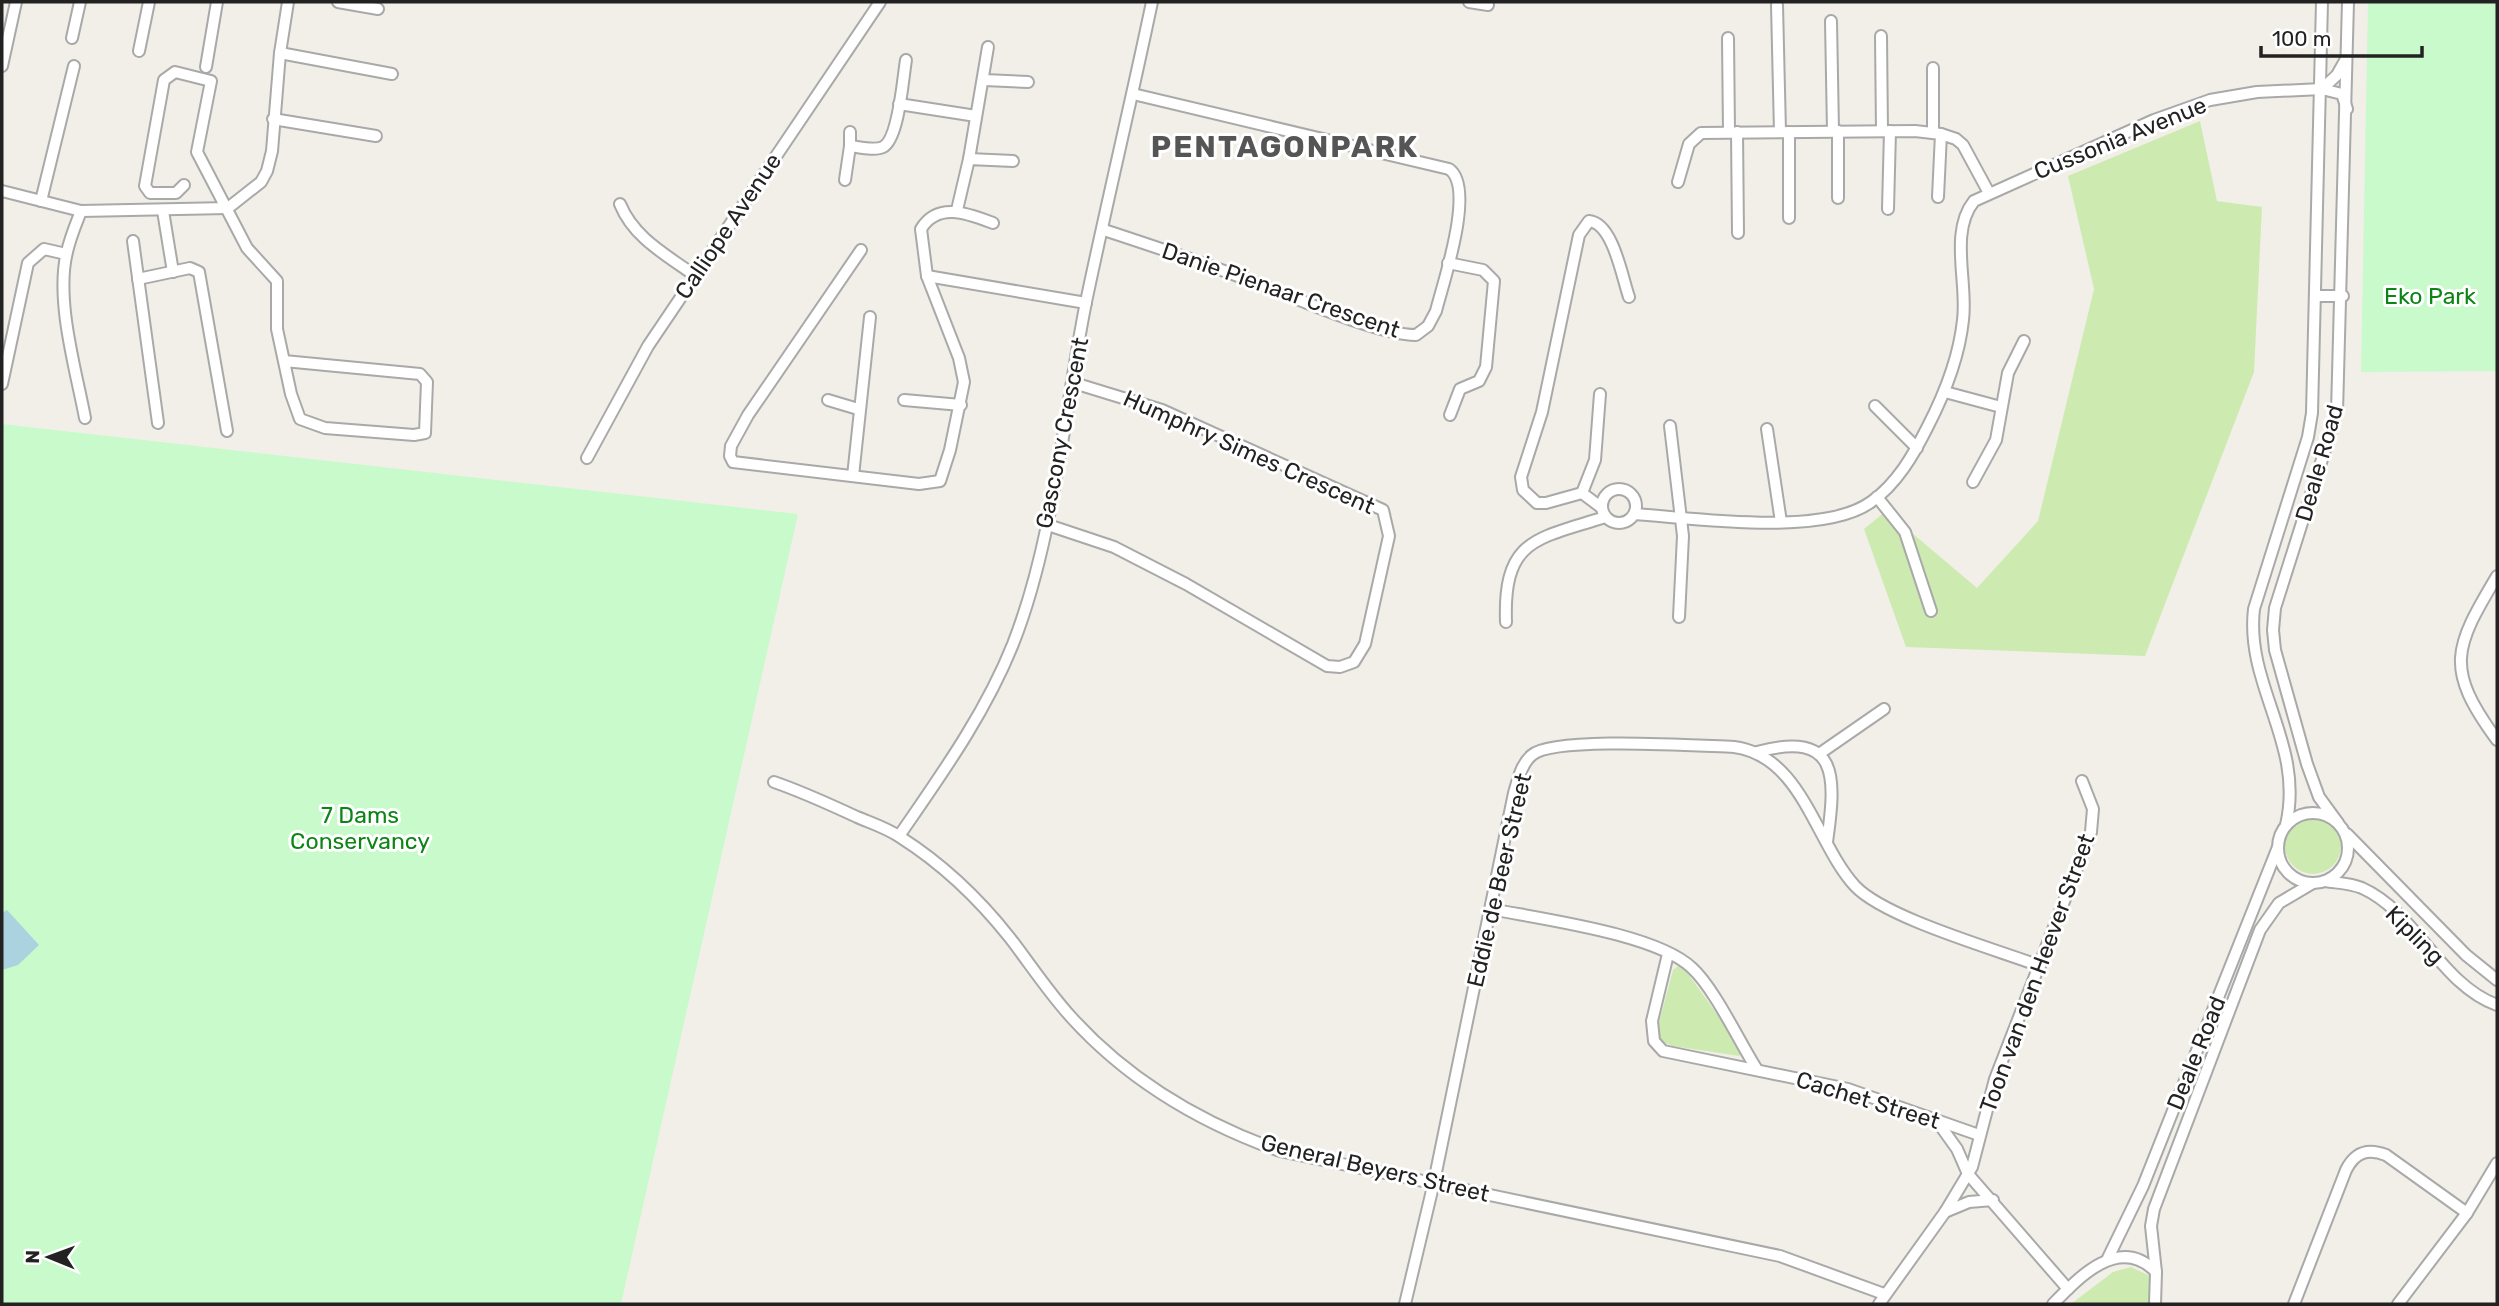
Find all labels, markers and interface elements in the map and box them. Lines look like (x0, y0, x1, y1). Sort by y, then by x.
scale bar (2261, 14, 2422, 58)
text: 100 m (2272, 26, 2331, 51)
street label: Cussonia Avenue (2030, 91, 2210, 185)
district label: PENTAGONPARK (1151, 129, 1419, 165)
street label: Calliope Avenue (669, 148, 787, 304)
street label: Danie Pienaar Crescent (1158, 236, 1404, 344)
park label: Eko Park (2384, 282, 2476, 310)
street label: Gascony Crescent (1030, 335, 1094, 531)
street label: Humphry Simes Crescent (1119, 384, 1379, 520)
street label: Deale Road (2289, 401, 2349, 525)
street label: Eddie de Beer Street (1461, 770, 1537, 990)
park label: 7 Dams Conservancy (290, 801, 430, 855)
street label: Toon van den Heever Street (1973, 830, 2101, 1116)
street label: Kipling (2380, 900, 2450, 970)
street label: Deale Road (2161, 992, 2231, 1114)
street label: Cachet Street (1793, 1065, 1943, 1135)
street label: General Beyers Street (1258, 1128, 1492, 1208)
north arrow (14, 1222, 84, 1292)
text: N (21, 1250, 44, 1264)

